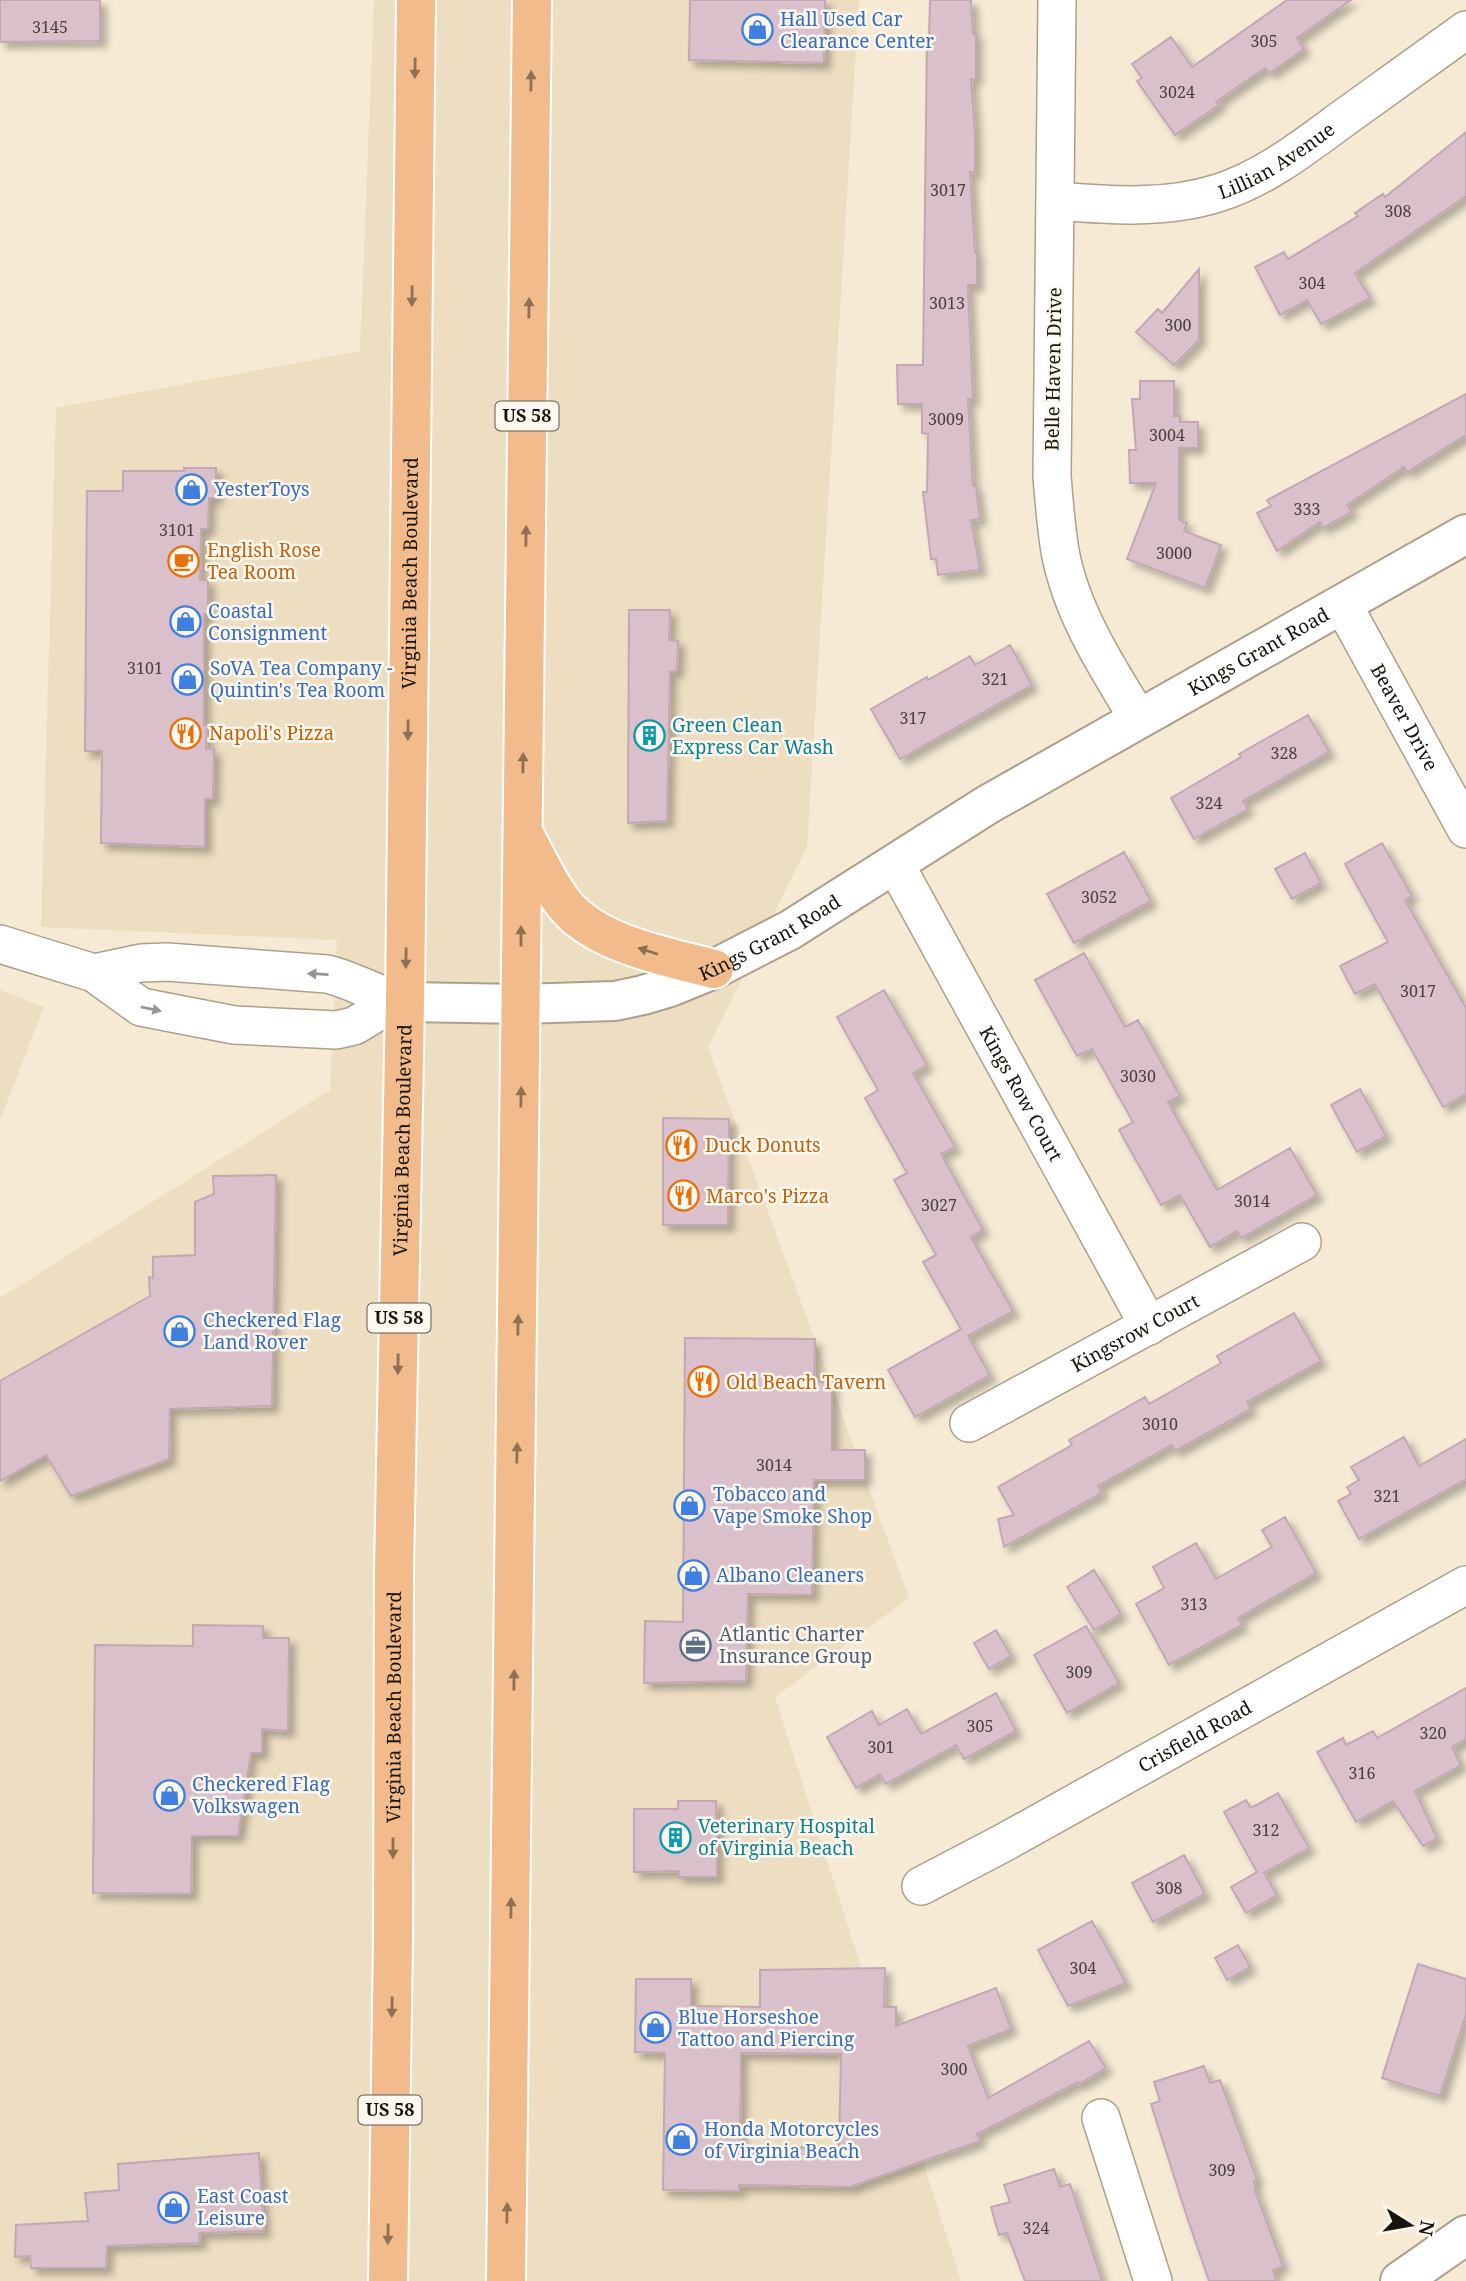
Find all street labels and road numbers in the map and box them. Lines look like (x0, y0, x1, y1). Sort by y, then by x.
street label: Lillian Avenue (1215, 116, 1340, 205)
street label: Belle Haven Drive (1039, 287, 1067, 451)
road number: US 58 (496, 402, 558, 430)
street label: Virginia Beach Boulevard (395, 457, 424, 689)
street label: Kings Grant Road (1183, 601, 1334, 702)
street label: Beaver Drive (1365, 659, 1445, 775)
street label: Kings Grant Road (695, 888, 846, 987)
street label: Kings Row Court (974, 1021, 1069, 1166)
street label: Virginia Beach Boulevard (387, 1024, 418, 1256)
street label: Kingsrow Court (1066, 1287, 1204, 1378)
road number: US 58 (368, 1303, 430, 1332)
street label: Virginia Beach Boulevard (380, 1591, 407, 1823)
street label: Crisfield Road (1133, 1694, 1257, 1778)
road number: US 58 (358, 2096, 422, 2124)

